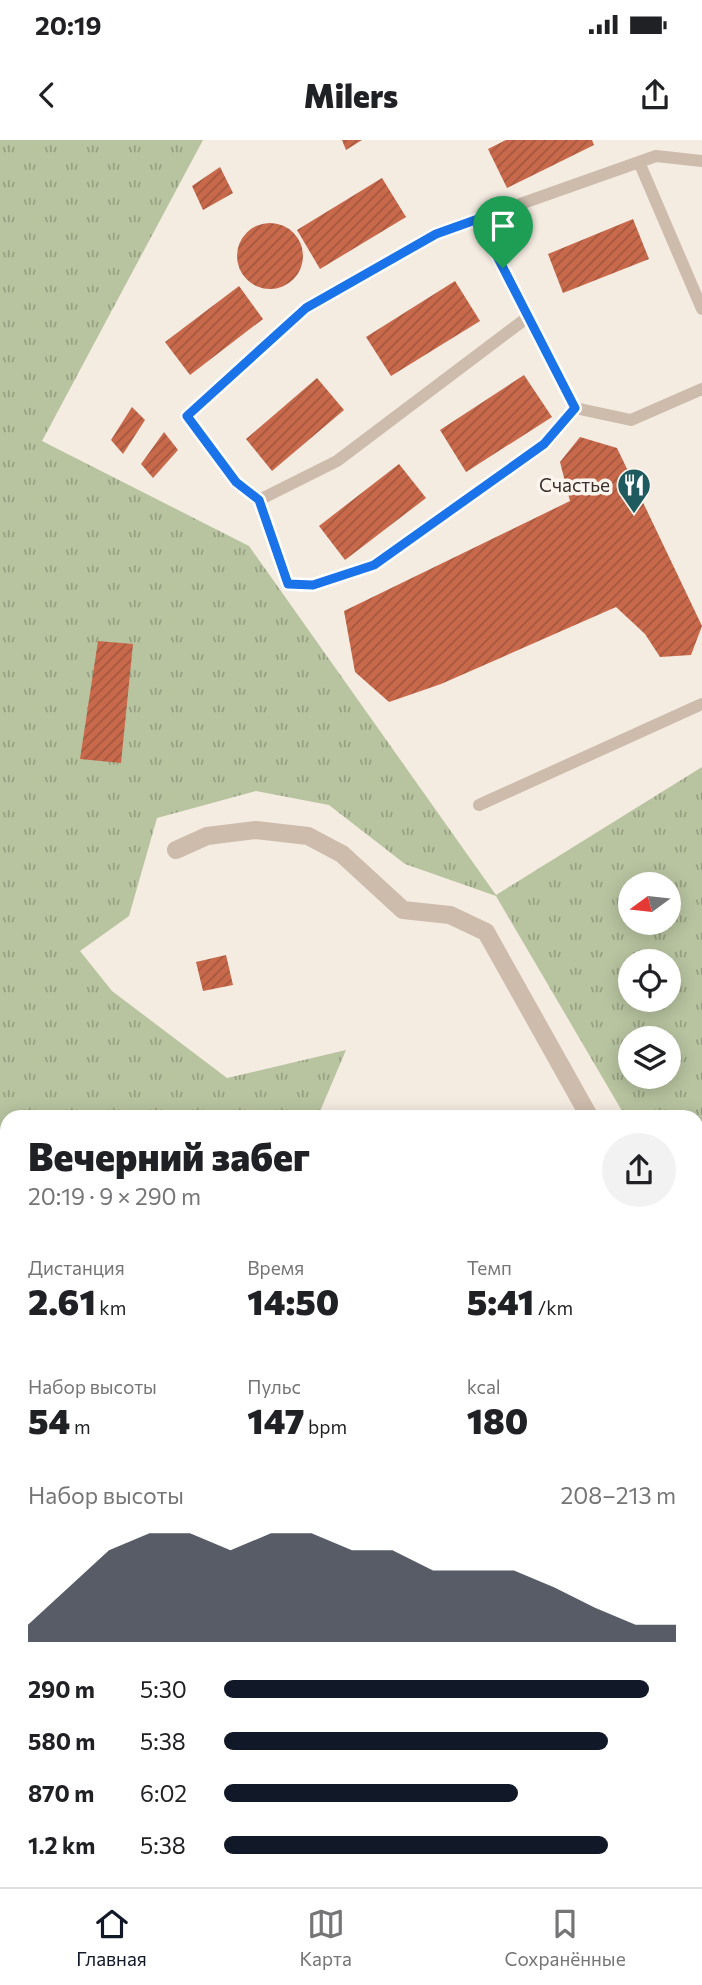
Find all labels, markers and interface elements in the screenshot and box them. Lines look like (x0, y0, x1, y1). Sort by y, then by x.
text: 20:19 (35, 9, 102, 40)
text: Milers (304, 75, 398, 115)
icon: back (28, 76, 66, 114)
icon: share (636, 76, 674, 114)
pin (473, 196, 533, 268)
icon: arrive (484, 207, 522, 245)
restaurant icon: Счастье (615, 466, 653, 515)
place label: Счастье (539, 473, 610, 496)
north arrow (618, 872, 681, 934)
map controls (618, 872, 681, 1089)
button: locate (618, 949, 681, 1012)
button: layers (618, 1026, 681, 1089)
text: Вечерний забег (28, 1132, 310, 1179)
button: share (602, 1133, 676, 1207)
text: 20:19 · 9 × 290 m (28, 1182, 201, 1210)
text: Дистанция (28, 1256, 125, 1279)
text: Время (247, 1256, 304, 1279)
text: Темп (467, 1256, 512, 1279)
text: 2.61 (28, 1279, 96, 1322)
text: 14:50 (247, 1279, 339, 1322)
text: 5:41 (467, 1279, 534, 1322)
text: km (96, 1296, 126, 1319)
text: /km (534, 1296, 573, 1319)
text: Набор высоты (28, 1375, 157, 1398)
text: Пульс (247, 1375, 301, 1398)
text: kcal (467, 1375, 501, 1398)
text: 54 (28, 1398, 70, 1441)
text: 147 (247, 1398, 304, 1441)
text: 180 (467, 1398, 528, 1441)
text: m (70, 1415, 91, 1438)
text: bpm (304, 1415, 347, 1438)
text: Набор высоты (28, 1481, 184, 1509)
text: 208–213 m (561, 1481, 676, 1509)
text: 290 m (28, 1675, 95, 1703)
text: 5:30 (140, 1675, 187, 1703)
text: 580 m (28, 1727, 95, 1755)
text: 5:38 (140, 1727, 186, 1755)
text: 870 m (28, 1779, 94, 1807)
text: 6:02 (140, 1779, 187, 1807)
text: 1.2 km (28, 1831, 95, 1859)
text: 5:38 (140, 1831, 186, 1859)
tab: Главная (76, 1905, 147, 1970)
tab: Карта (299, 1905, 352, 1970)
tab: Сохранённые (504, 1905, 626, 1970)

